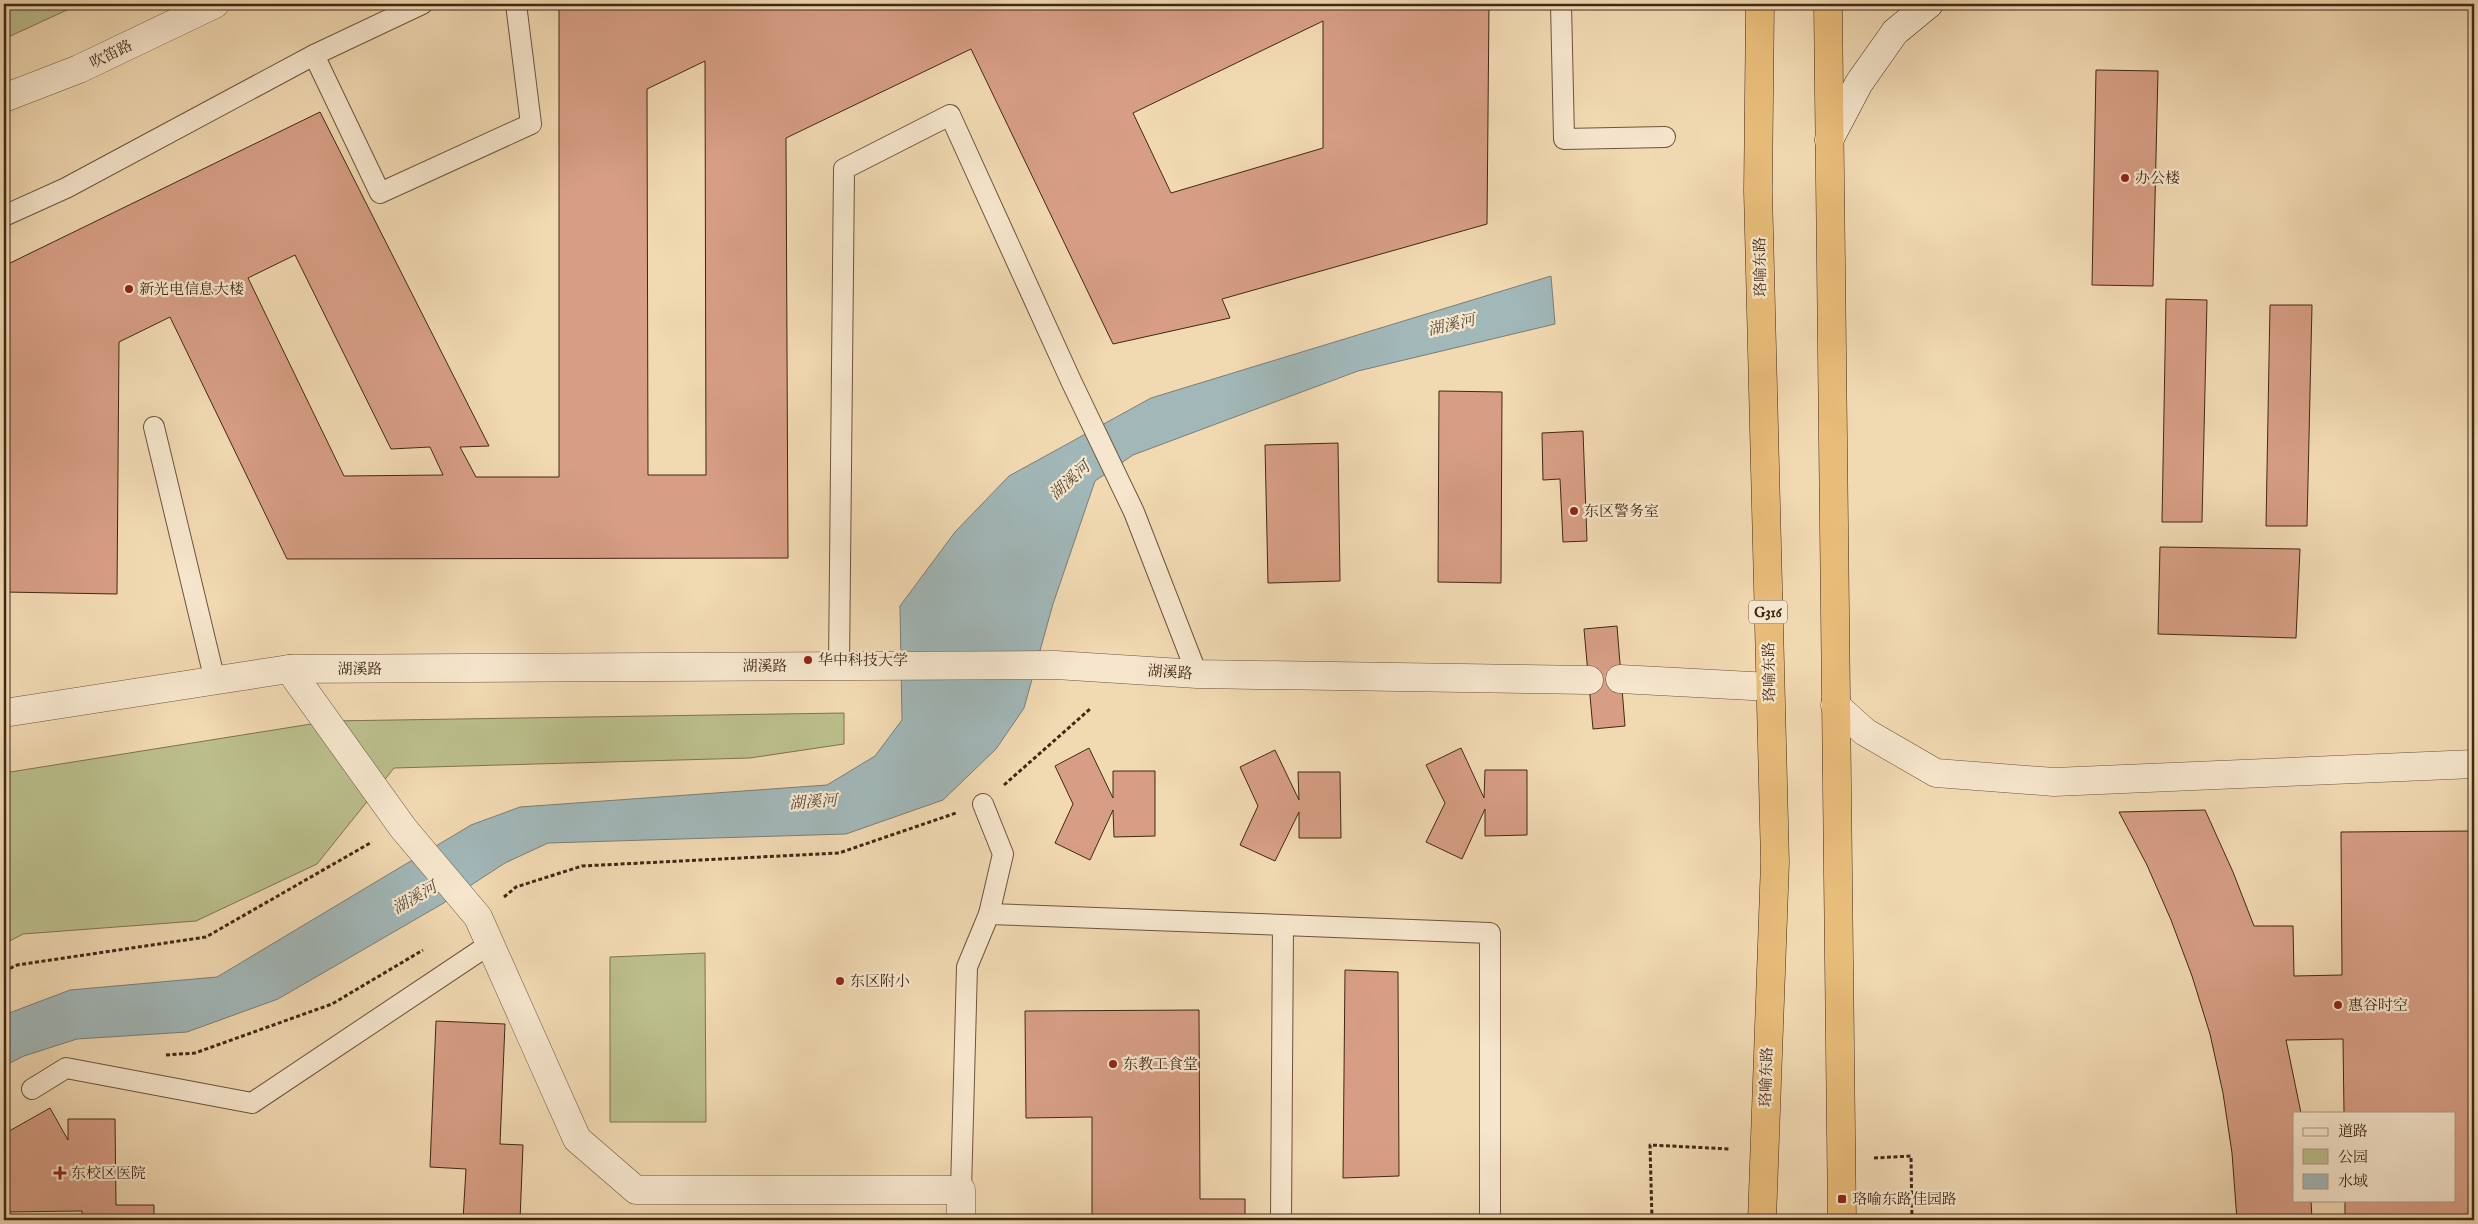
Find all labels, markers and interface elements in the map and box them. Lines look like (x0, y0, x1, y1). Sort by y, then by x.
street label: 吹笛路 (87, 36, 136, 73)
place label: 办公楼 (2135, 169, 2180, 188)
marker: 办公楼 (2119, 172, 2131, 184)
street label: 珞喻东路 (1750, 237, 1771, 297)
place label: 新光电信息大楼 (139, 280, 244, 299)
marker: 新光电信息大楼 (123, 283, 135, 295)
water label: 湖溪河 (1426, 310, 1480, 341)
water label: 湖溪河 (1046, 456, 1097, 505)
place label: 东区警务室 (1584, 502, 1659, 521)
marker: 东区警务室 (1568, 505, 1580, 517)
road number: G316 (1749, 600, 1787, 624)
street label: 珞喻东路 (1759, 642, 1780, 702)
place label: 华中科技大学 (818, 651, 908, 670)
marker: 华中科技大学 (802, 654, 814, 666)
street label: 湖溪路 (742, 657, 788, 676)
street label: 湖溪路 (337, 660, 383, 679)
street label: 湖溪路 (1147, 661, 1193, 684)
water label: 湖溪河 (788, 791, 841, 815)
water label: 湖溪河 (389, 877, 443, 919)
place label: 东区附小 (850, 972, 910, 991)
marker: 东区附小 (834, 975, 846, 987)
place label: 惠谷时空 (2348, 996, 2408, 1015)
marker: 惠谷时空 (2332, 999, 2344, 1011)
street label: 珞喻东路 (1756, 1047, 1777, 1107)
place label: 东教工食堂 (1123, 1055, 1198, 1074)
marker: 东教工食堂 (1107, 1058, 1119, 1070)
legend (2293, 1112, 2456, 1202)
text: 道路 (2338, 1122, 2368, 1141)
text: 公园 (2338, 1148, 2368, 1167)
place label: 东校区医院 (71, 1164, 146, 1183)
marker: 东校区医院 (53, 1166, 67, 1180)
text: 水域 (2338, 1172, 2368, 1191)
place label: 珞喻东路佳园路 (1852, 1190, 1957, 1209)
marker: 珞喻东路佳园路 (1836, 1193, 1848, 1205)

